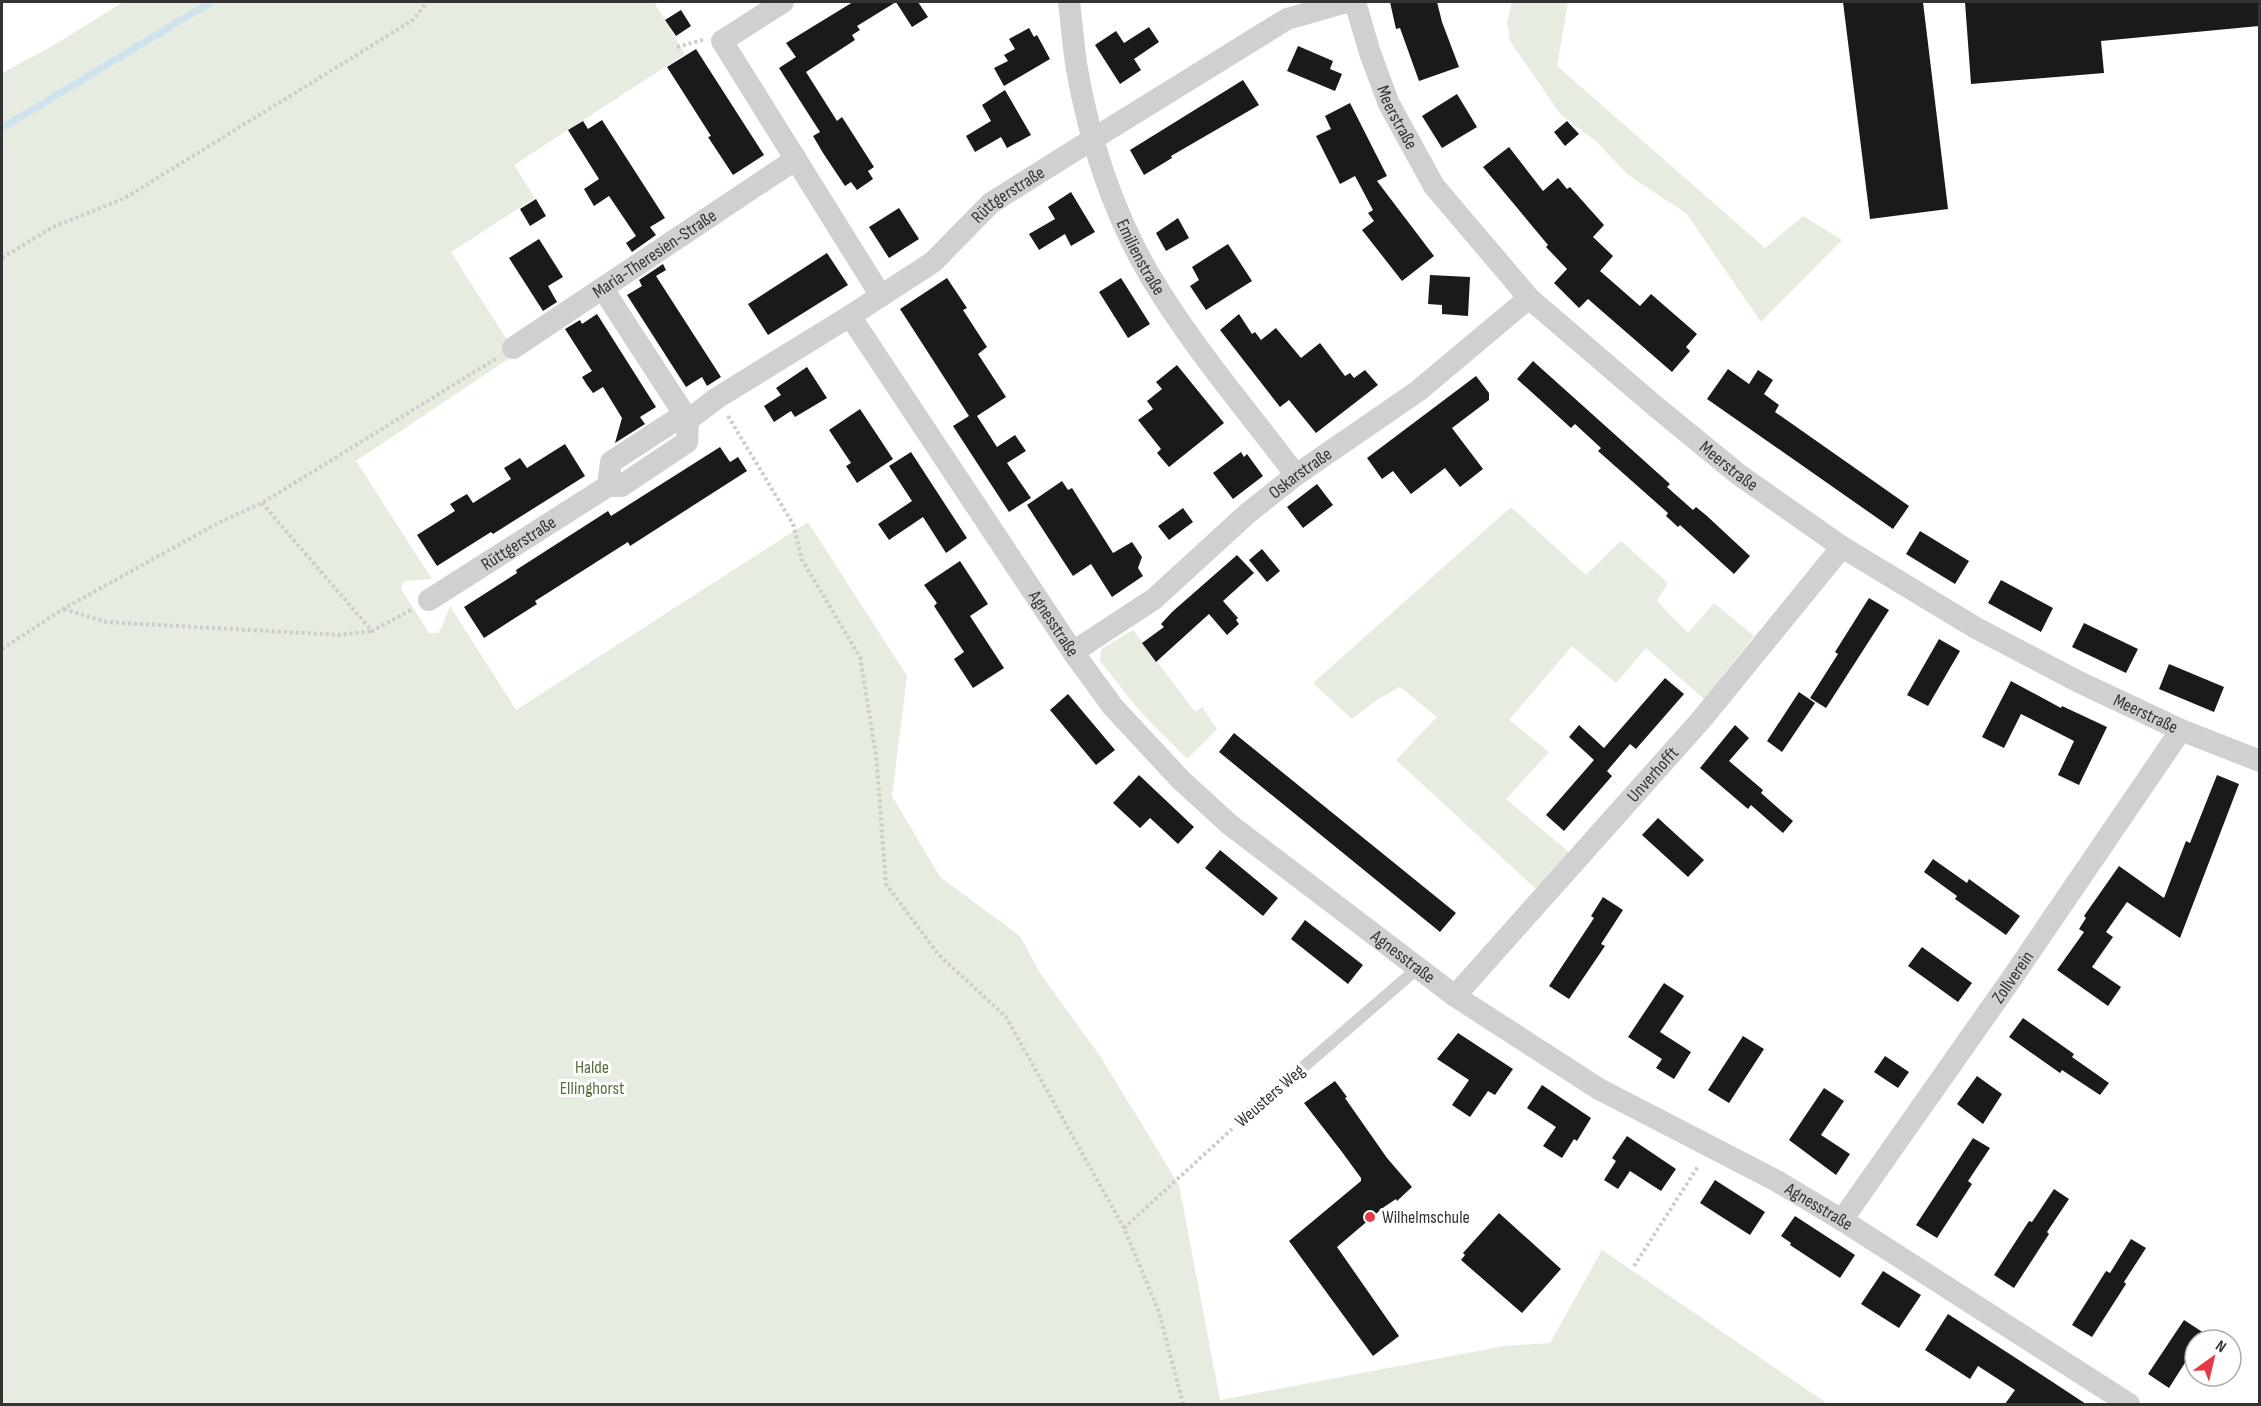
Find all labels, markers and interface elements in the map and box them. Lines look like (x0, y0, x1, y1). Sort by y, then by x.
street label: Meerstraße (1373, 83, 1422, 153)
street label: Rüttgerstraße (967, 162, 1048, 227)
street label: Maria-Theresien-Straße (589, 205, 720, 302)
street label: Emilienstraße (1112, 216, 1170, 299)
street label: Meerstraße (1695, 436, 1762, 495)
street label: Oskarstraße (1265, 443, 1336, 503)
street label: Rüttgerstraße (477, 511, 560, 575)
street label: Agnesstraße (1024, 586, 1084, 660)
street label: Meerstraße (2110, 689, 2181, 738)
street label: Unverhofft (1623, 742, 1683, 806)
street label: Agnesstraße (1366, 925, 1439, 988)
street label: Zollverein (1987, 947, 2038, 1007)
park label: Halde Ellinghorst (560, 1057, 625, 1099)
street label: Weusters Weg (1231, 1060, 1309, 1132)
street label: Agnesstraße (1781, 1178, 1857, 1235)
place label: Wilhelmschule (1382, 1207, 1470, 1228)
marker: Wilhelmschule (1363, 1210, 1377, 1224)
north arrow (2183, 1328, 2243, 1388)
text: N (2212, 1337, 2229, 1357)

